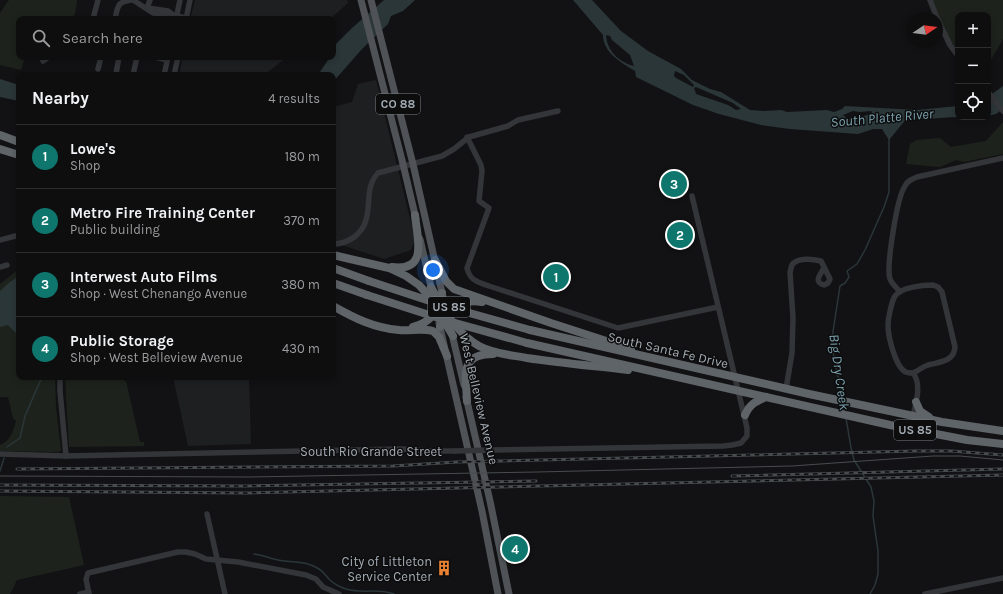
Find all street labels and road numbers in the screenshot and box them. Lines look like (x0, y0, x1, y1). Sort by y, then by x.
road number: CO 88 (376, 94, 420, 114)
road number: US 85 (428, 297, 470, 317)
street label: South Santa Fe Drive (606, 329, 730, 371)
street label: West Belleview Avenue (457, 332, 501, 466)
road number: US 85 (894, 420, 936, 440)
street label: South Rio Grande Street (300, 444, 442, 459)

